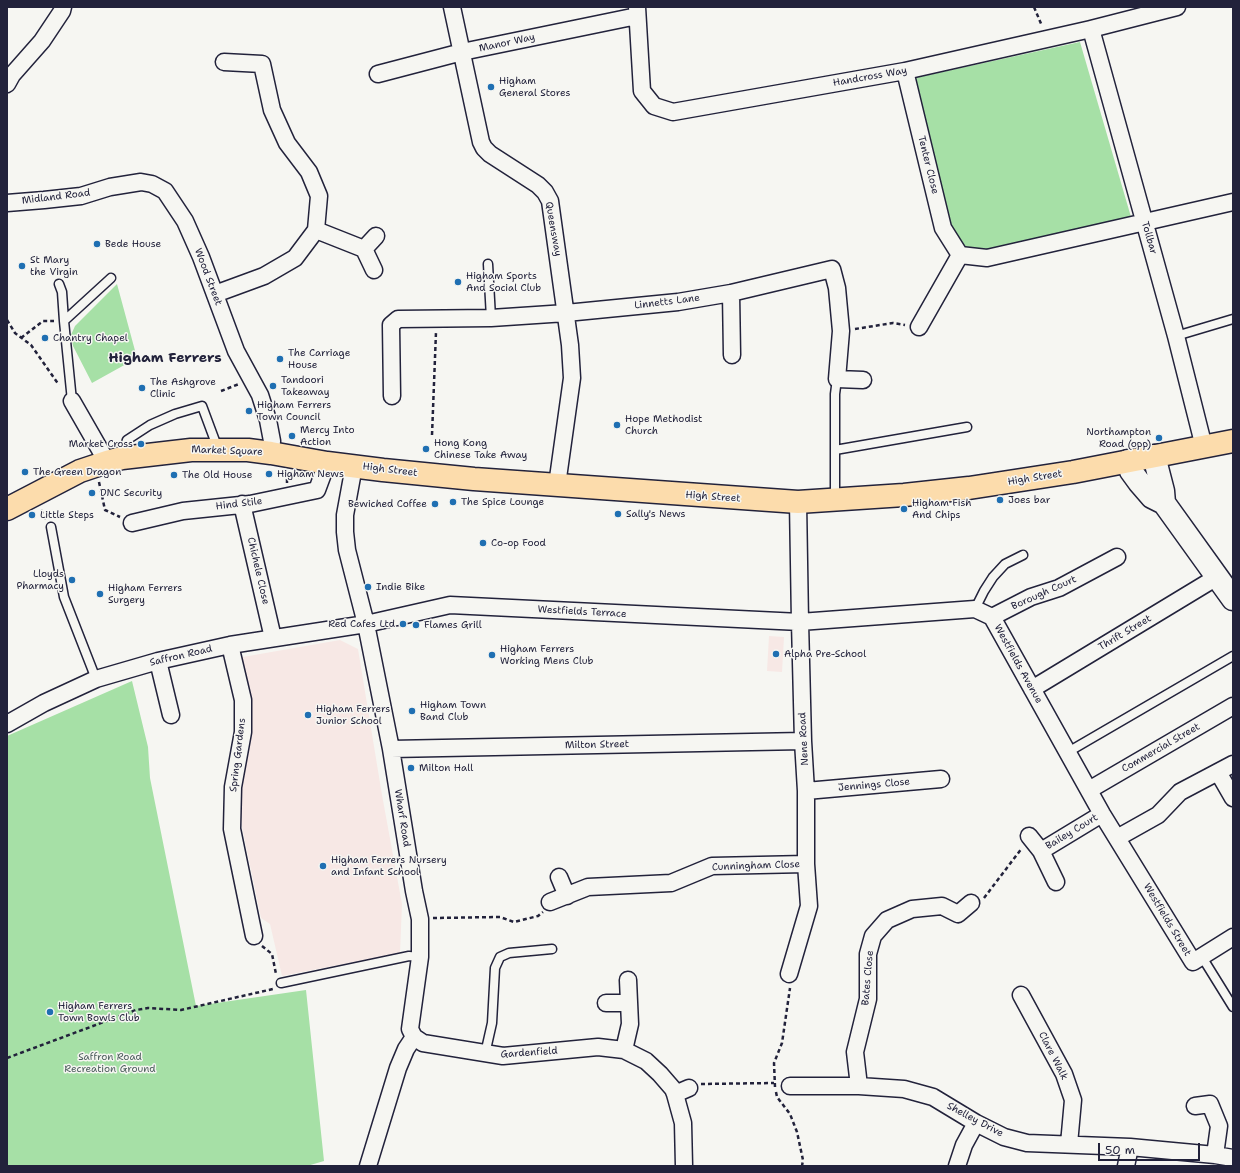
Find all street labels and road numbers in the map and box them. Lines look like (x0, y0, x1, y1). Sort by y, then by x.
street label: Manor Way (478, 31, 536, 55)
street label: Handcross Way (832, 65, 908, 89)
street label: Tenter Close (915, 135, 941, 195)
street label: Midland Road (21, 187, 91, 207)
street label: Queensway (542, 201, 564, 257)
street label: Tollbar (1139, 220, 1159, 256)
street label: Wood Street (192, 247, 224, 307)
street label: Linnetts Lane (634, 292, 700, 312)
street label: Market Square (191, 444, 263, 458)
street label: High Street (362, 461, 418, 479)
street label: High Street (1007, 468, 1063, 488)
street label: High Street (685, 489, 741, 505)
street label: Hind Stile (215, 495, 263, 513)
street label: Chichele Close (244, 536, 272, 606)
street label: Borough Court (1010, 573, 1078, 613)
street label: Westfields Terrace (537, 604, 627, 620)
street label: Thrift Street (1096, 612, 1154, 654)
street label: Westfields Avenue (991, 622, 1045, 706)
street label: Saffron Road (149, 643, 213, 669)
street label: Nene Road (797, 712, 811, 766)
street label: Spring Gardens (228, 717, 248, 793)
street label: Commercial Street (1120, 721, 1202, 775)
street label: Milton Street (565, 738, 629, 752)
street label: Jennings Close (838, 776, 910, 794)
street label: Wharf Road (392, 788, 412, 848)
street label: Bailey Court (1044, 812, 1100, 852)
street label: Cunningham Close (712, 858, 800, 874)
street label: Westfields Street (1141, 881, 1193, 959)
street label: Bates Close (860, 950, 876, 1006)
street label: Clare Walk (1036, 1030, 1070, 1082)
street label: Gardenfield (500, 1045, 558, 1061)
street label: Shelley Drive (945, 1100, 1005, 1140)

